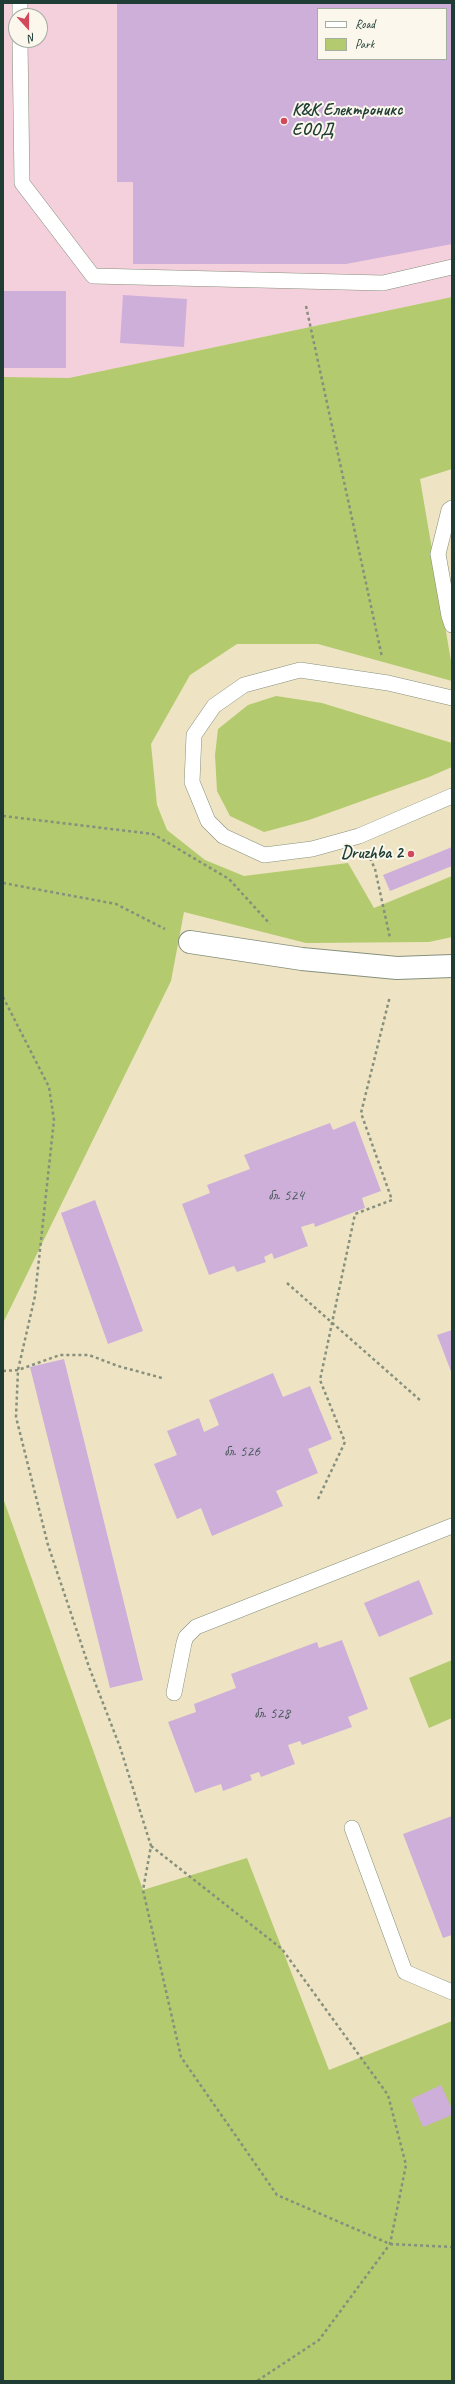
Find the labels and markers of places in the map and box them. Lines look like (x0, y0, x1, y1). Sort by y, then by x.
place label: K&K Електроникс ЕООД (292, 101, 402, 141)
marker: K&K Електроникс ЕООД (279, 116, 289, 126)
place label: Druzhba 2 (341, 844, 403, 864)
marker: Druzhba 2 (406, 849, 416, 859)

